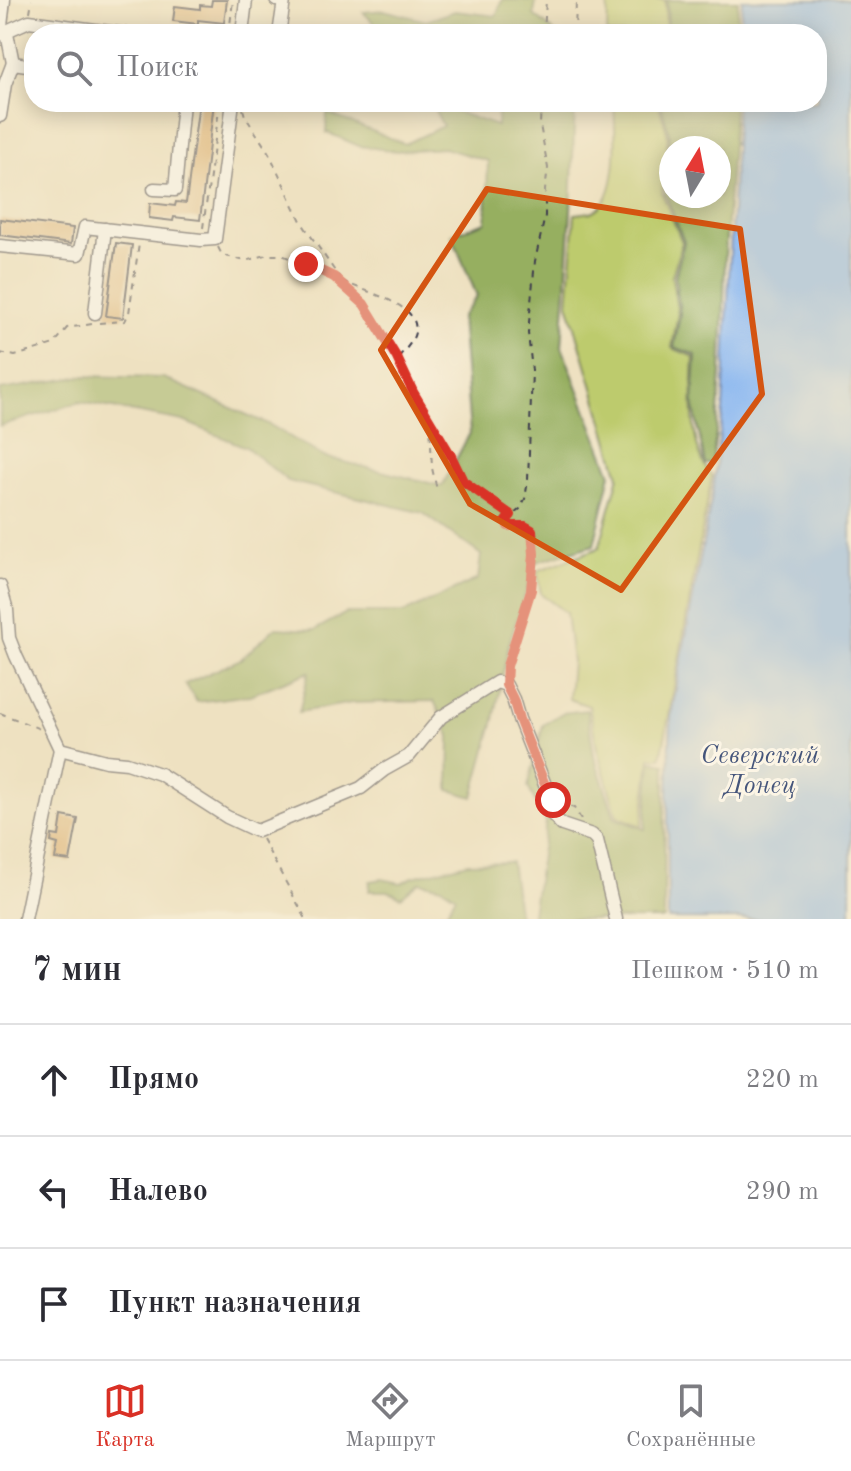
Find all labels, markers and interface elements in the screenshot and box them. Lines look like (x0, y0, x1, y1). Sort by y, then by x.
search box (24, 24, 827, 112)
icon: search (52, 46, 96, 90)
text: Поиск (116, 53, 199, 83)
north arrow (659, 136, 731, 208)
route end (288, 246, 324, 282)
water label: Северский Донец (701, 743, 820, 799)
route start (535, 782, 571, 818)
text: 7 мин (32, 954, 122, 988)
text: Пешком · 510 m (631, 958, 819, 984)
icon: ahead (32, 1058, 76, 1102)
text: Прямо (108, 1065, 199, 1095)
text: 220 m (746, 1067, 819, 1093)
icon: left (32, 1170, 76, 1214)
text: Налево (108, 1177, 208, 1207)
text: 290 m (746, 1179, 819, 1205)
icon: arrive (32, 1282, 76, 1326)
text: Пункт назначения (108, 1289, 361, 1319)
tab: Карта (95, 1379, 155, 1454)
tab: Маршрут (345, 1379, 436, 1454)
tab: Сохранённые (626, 1379, 756, 1454)

